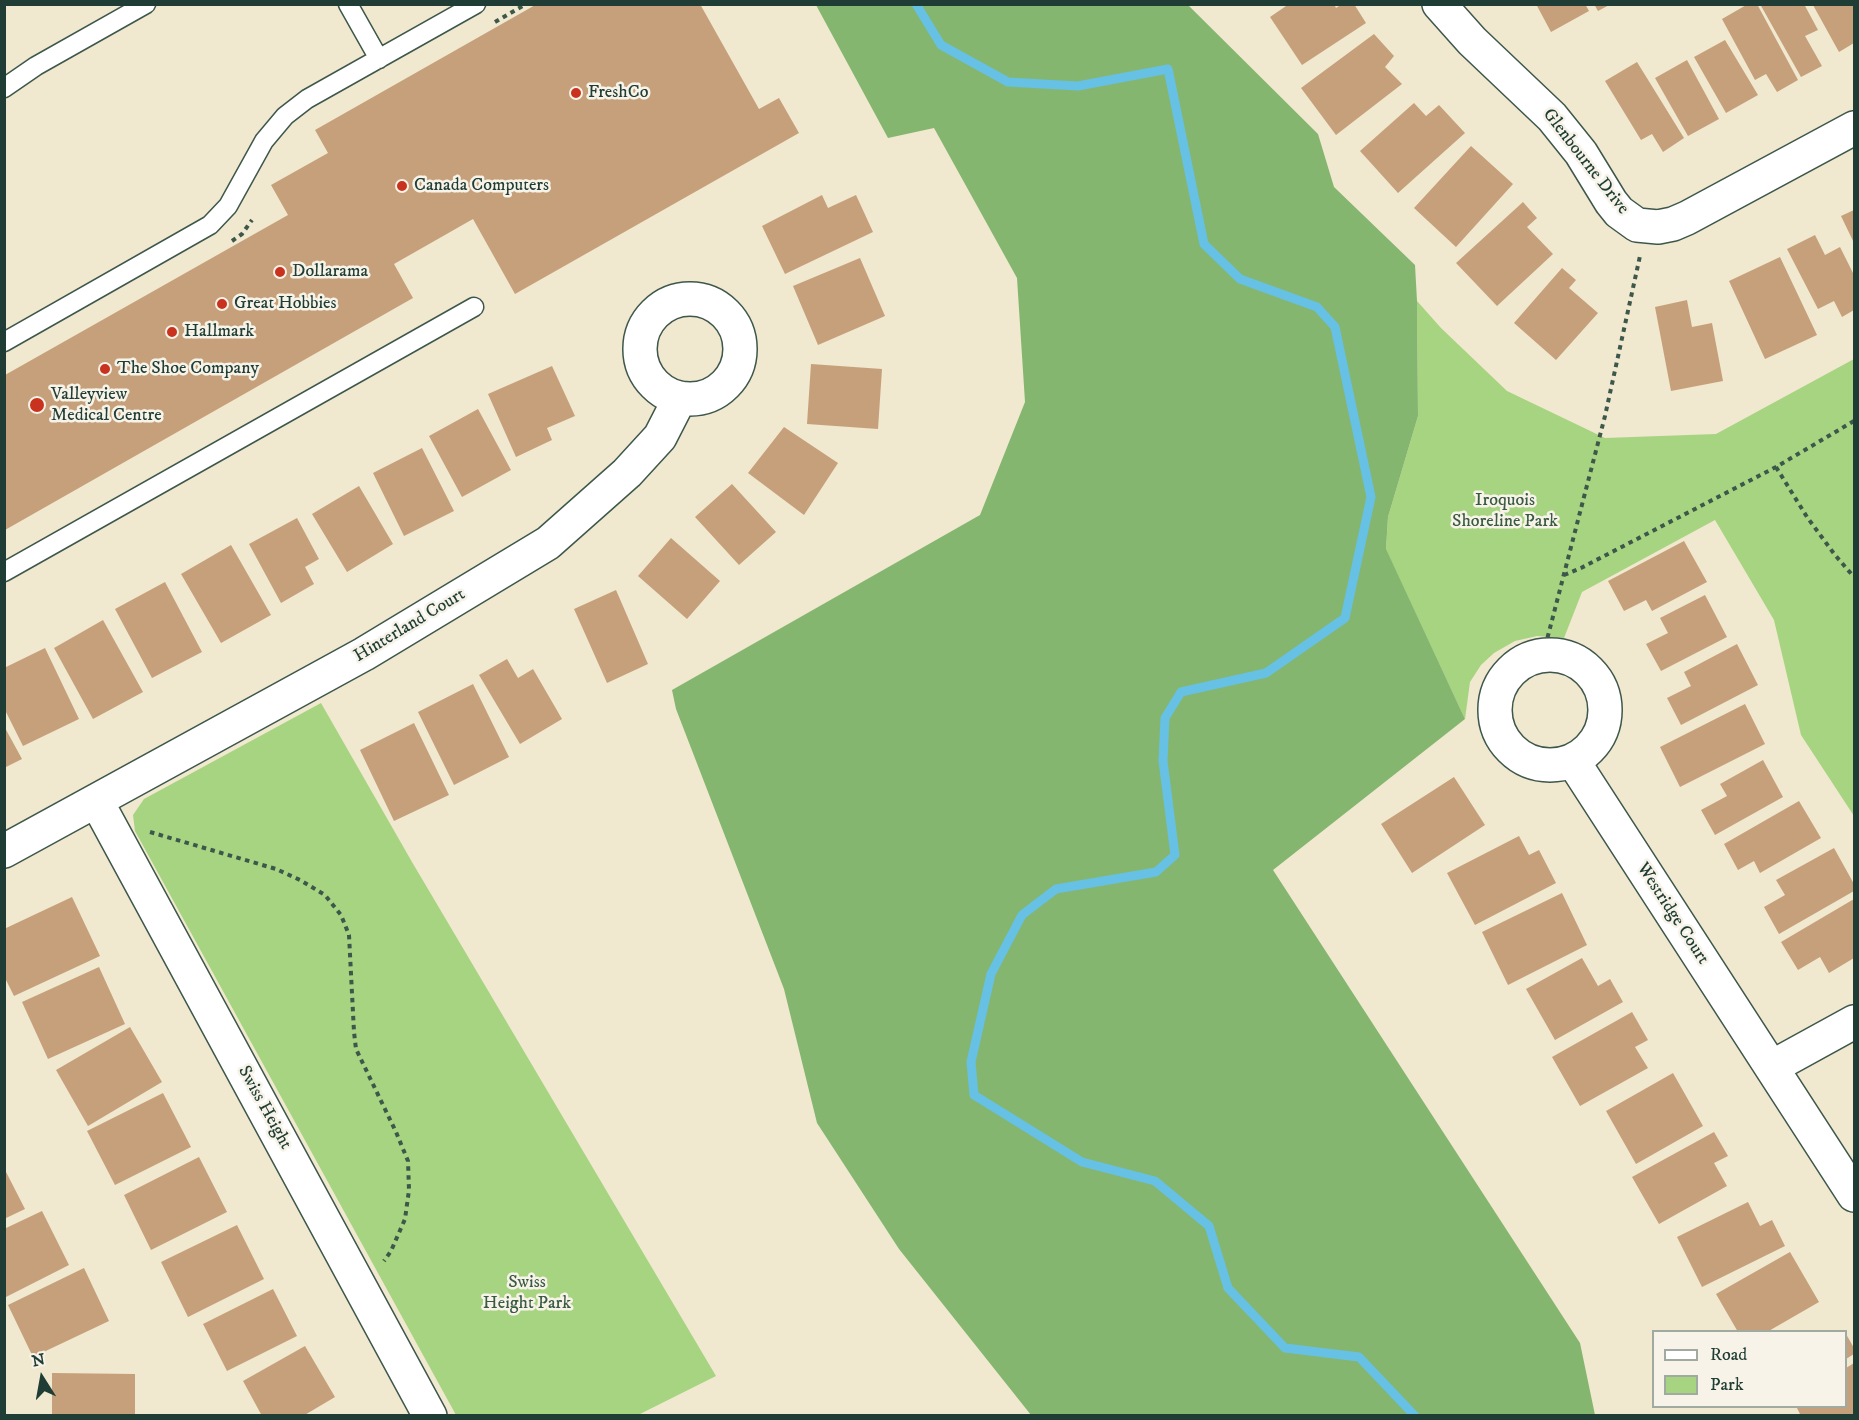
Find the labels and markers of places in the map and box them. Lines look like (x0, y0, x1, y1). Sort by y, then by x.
place label: FreshCo (588, 82, 648, 104)
marker: FreshCo (569, 86, 583, 100)
place label: Canada Computers (414, 175, 549, 197)
marker: Canada Computers (395, 179, 409, 193)
place label: Dollarama (292, 261, 368, 283)
marker: Dollarama (273, 265, 287, 279)
place label: Great Hobbies (234, 293, 337, 315)
marker: Great Hobbies (215, 297, 229, 311)
place label: Hallmark (184, 321, 254, 343)
marker: Hallmark (165, 325, 179, 339)
place label: The Shoe Company (117, 358, 259, 380)
marker: The Shoe Company (98, 362, 112, 376)
place label: Valleyview Medical Centre (51, 384, 162, 426)
marker: Valleyview Medical Centre (28, 396, 46, 414)

